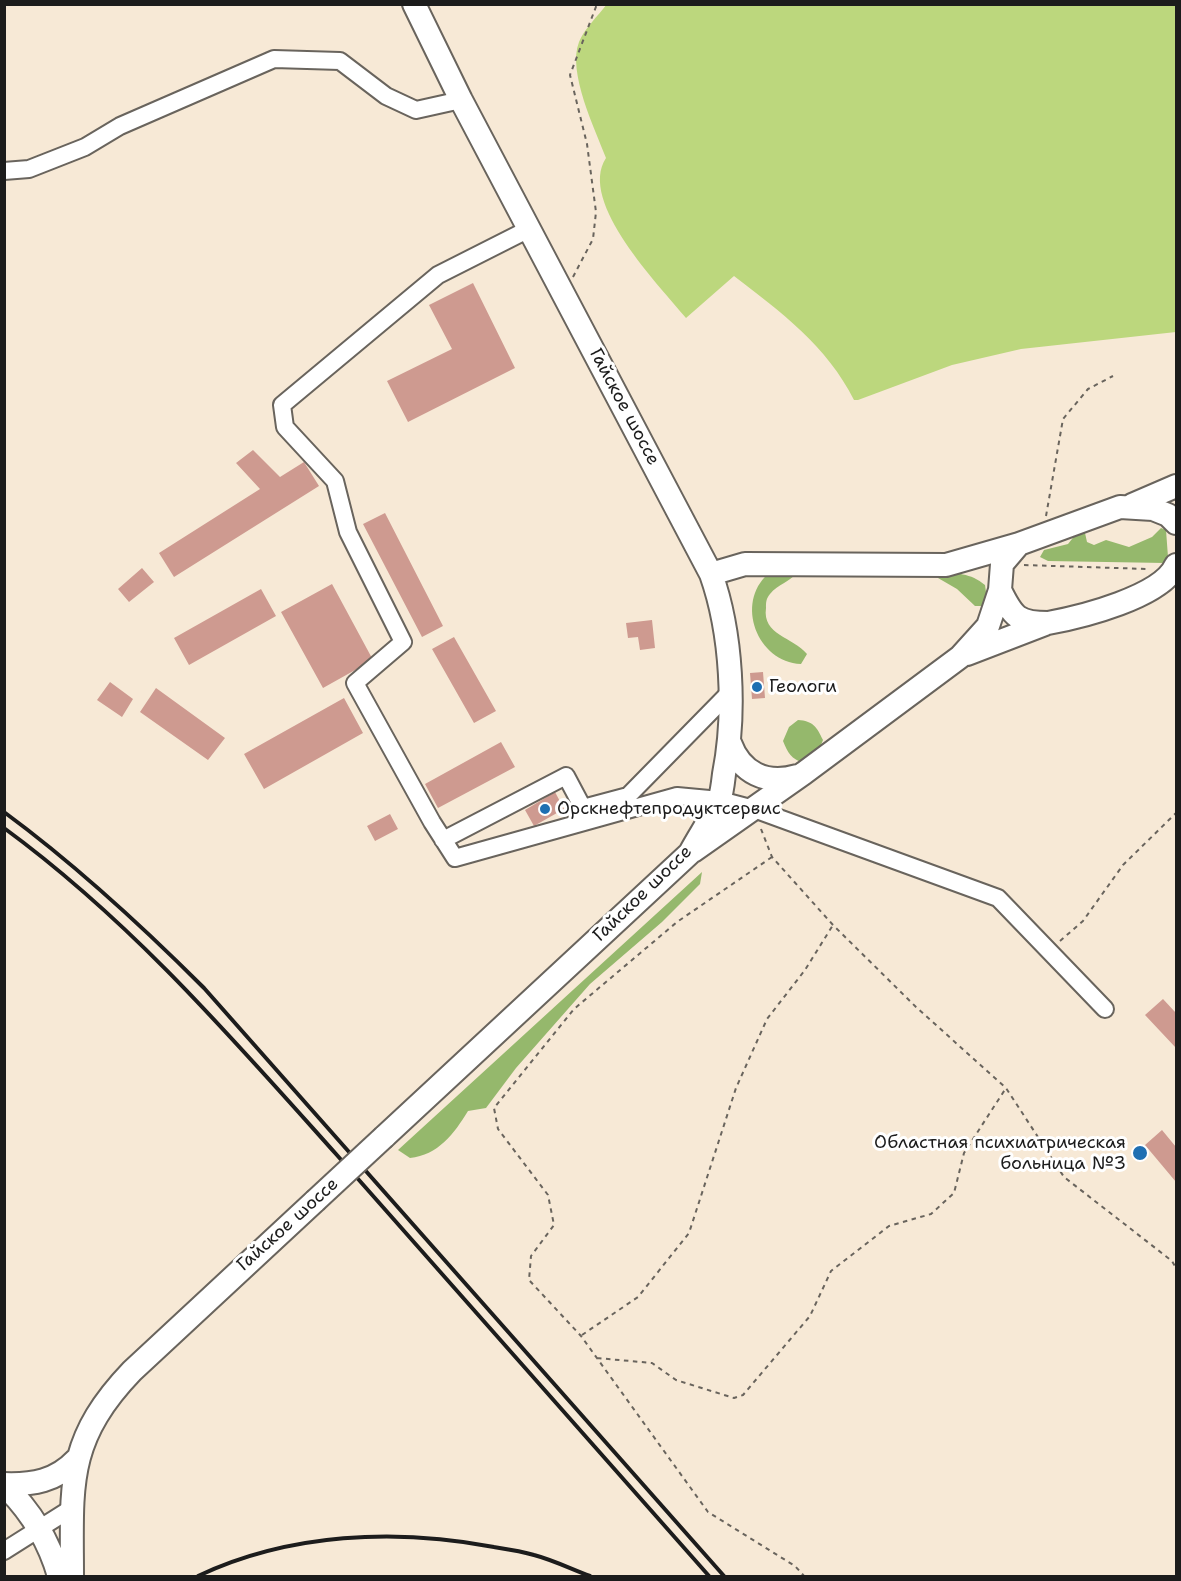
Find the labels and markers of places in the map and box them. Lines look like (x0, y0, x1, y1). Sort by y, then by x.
place label: Геологи (769, 676, 837, 698)
marker: Геологи (750, 680, 764, 694)
place label: Орскнефтепродуктсервис (557, 798, 781, 820)
marker: Орскнефтепродуктсервис (538, 802, 552, 816)
place label: Областная психиатрическая больница №3 (874, 1132, 1126, 1174)
marker: Областная психиатрическая больница №3 (1131, 1144, 1149, 1162)

